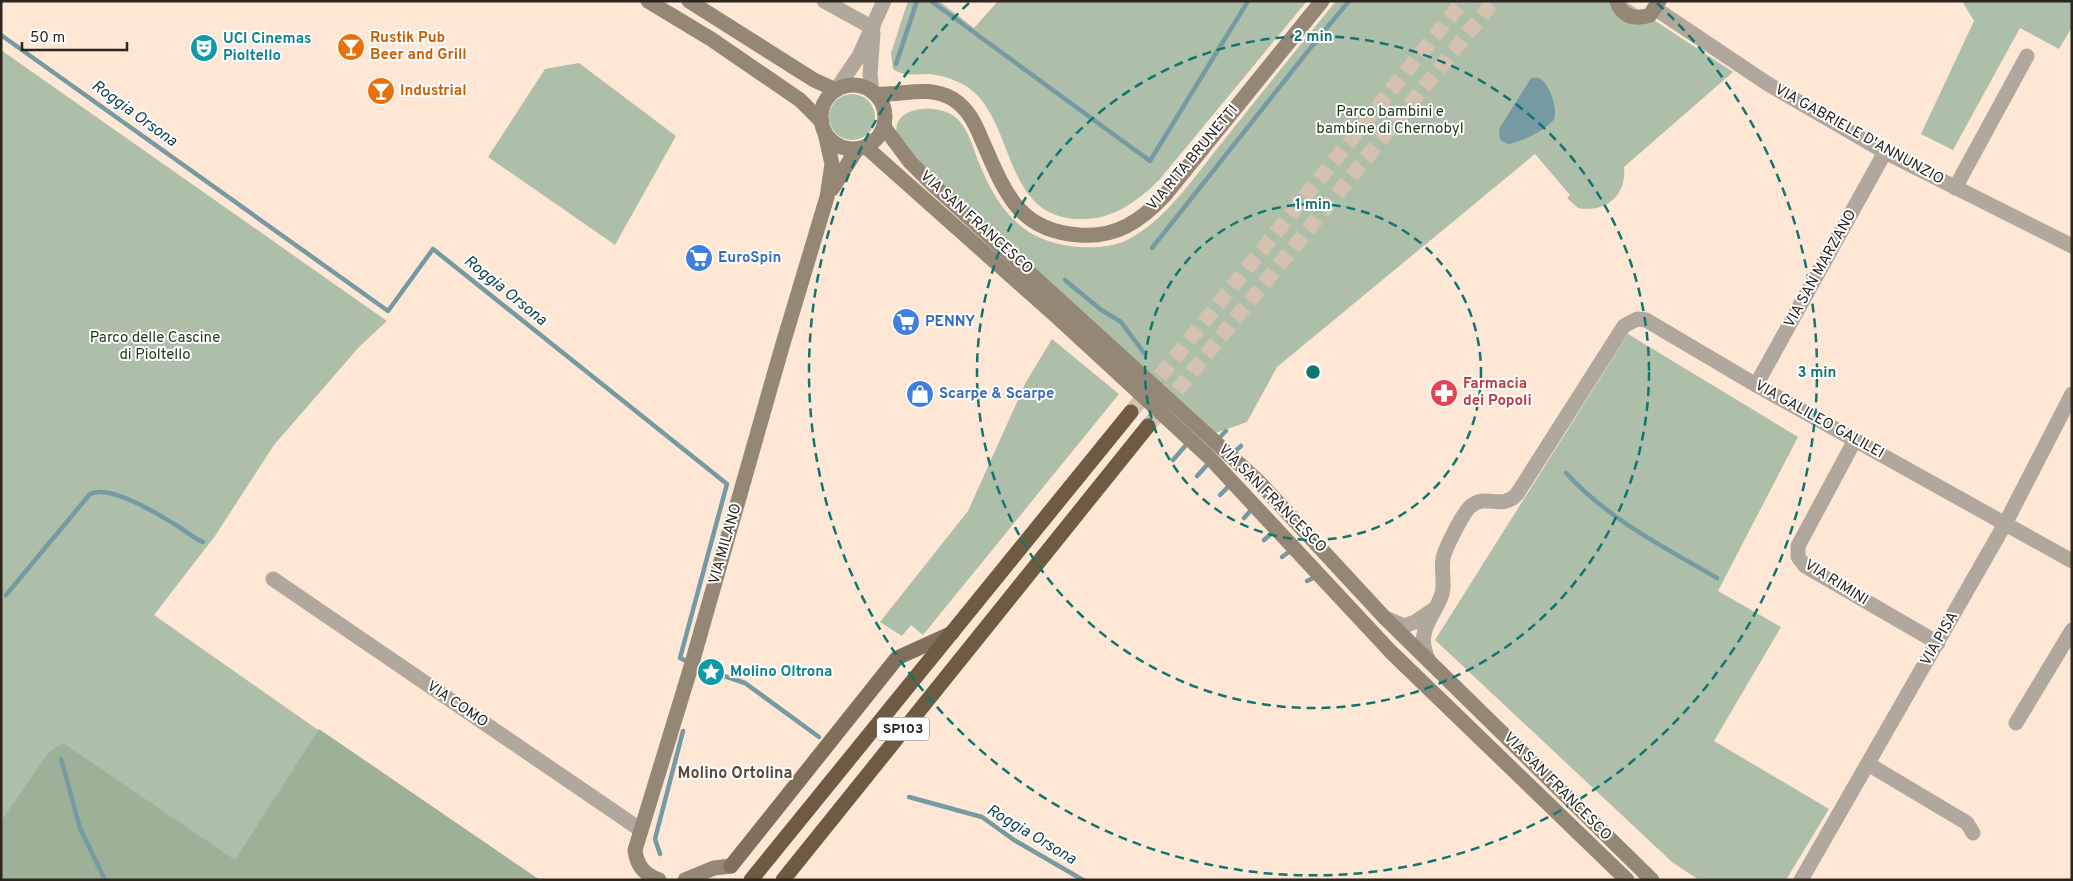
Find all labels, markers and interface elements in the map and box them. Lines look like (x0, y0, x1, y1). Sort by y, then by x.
scale bar (22, 20, 128, 52)
text: 2 min (1293, 28, 1333, 47)
text: 50 m (30, 29, 65, 48)
place label: Rustik Pub Beer and Grill (370, 29, 467, 65)
place label: UCI Cinemas Pioltello (223, 30, 311, 66)
bar icon: Rustik Pub Beer and Grill (336, 32, 366, 62)
theatre icon: UCI Cinemas Pioltello (189, 33, 219, 63)
water label: Roggia Orsona (87, 76, 181, 152)
bar icon: Industrial (366, 76, 396, 106)
street label: VIA GABRIELE D'ANNUNZIO (1771, 81, 1947, 189)
place label: Industrial (400, 82, 467, 101)
street label: VIA RITA BRUNETTI (1143, 101, 1243, 215)
park label: Parco bambini e bambine di Chernobyl (1316, 103, 1464, 139)
street label: VIA SAN FRANCESCO (916, 167, 1036, 279)
text: 1 min (1295, 196, 1331, 215)
street label: VIA SAN MARZANO (1781, 207, 1861, 331)
supermarket icon: EuroSpin (684, 243, 714, 273)
place label: EuroSpin (718, 249, 781, 268)
water label: Roggia Orsona (459, 251, 551, 331)
supermarket icon: PENNY (891, 307, 921, 337)
place label: PENNY (925, 313, 975, 332)
park label: Parco delle Cascine di Pioltello (90, 329, 220, 365)
centre of rings (1304, 363, 1322, 381)
text: 3 min (1797, 364, 1837, 383)
place label: Farmacia dei Popoli (1463, 375, 1532, 411)
street label: VIA GALILEO GALILEI (1751, 377, 1887, 463)
pharmacy icon: Farmacia dei Popoli (1429, 378, 1459, 408)
shop icon: Scarpe & Scarpe (905, 379, 935, 409)
place label: Scarpe & Scarpe (939, 385, 1054, 404)
street label: VIA SAN FRANCESCO (1214, 441, 1330, 557)
street label: VIA MILANO (705, 501, 747, 587)
street label: VIA RIMINI (1800, 556, 1872, 610)
street label: VIA PISA (1917, 609, 1963, 669)
place icon: Molino Oltrona (696, 657, 726, 687)
place label: Molino Oltrona (730, 663, 832, 682)
street label: VIA COMO (423, 678, 491, 732)
road number: SP103 (877, 718, 929, 741)
street label: VIA SAN FRANCESCO (1499, 729, 1615, 845)
district label: Molino Ortolina (678, 764, 792, 784)
water label: Roggia Orsona (983, 800, 1080, 870)

